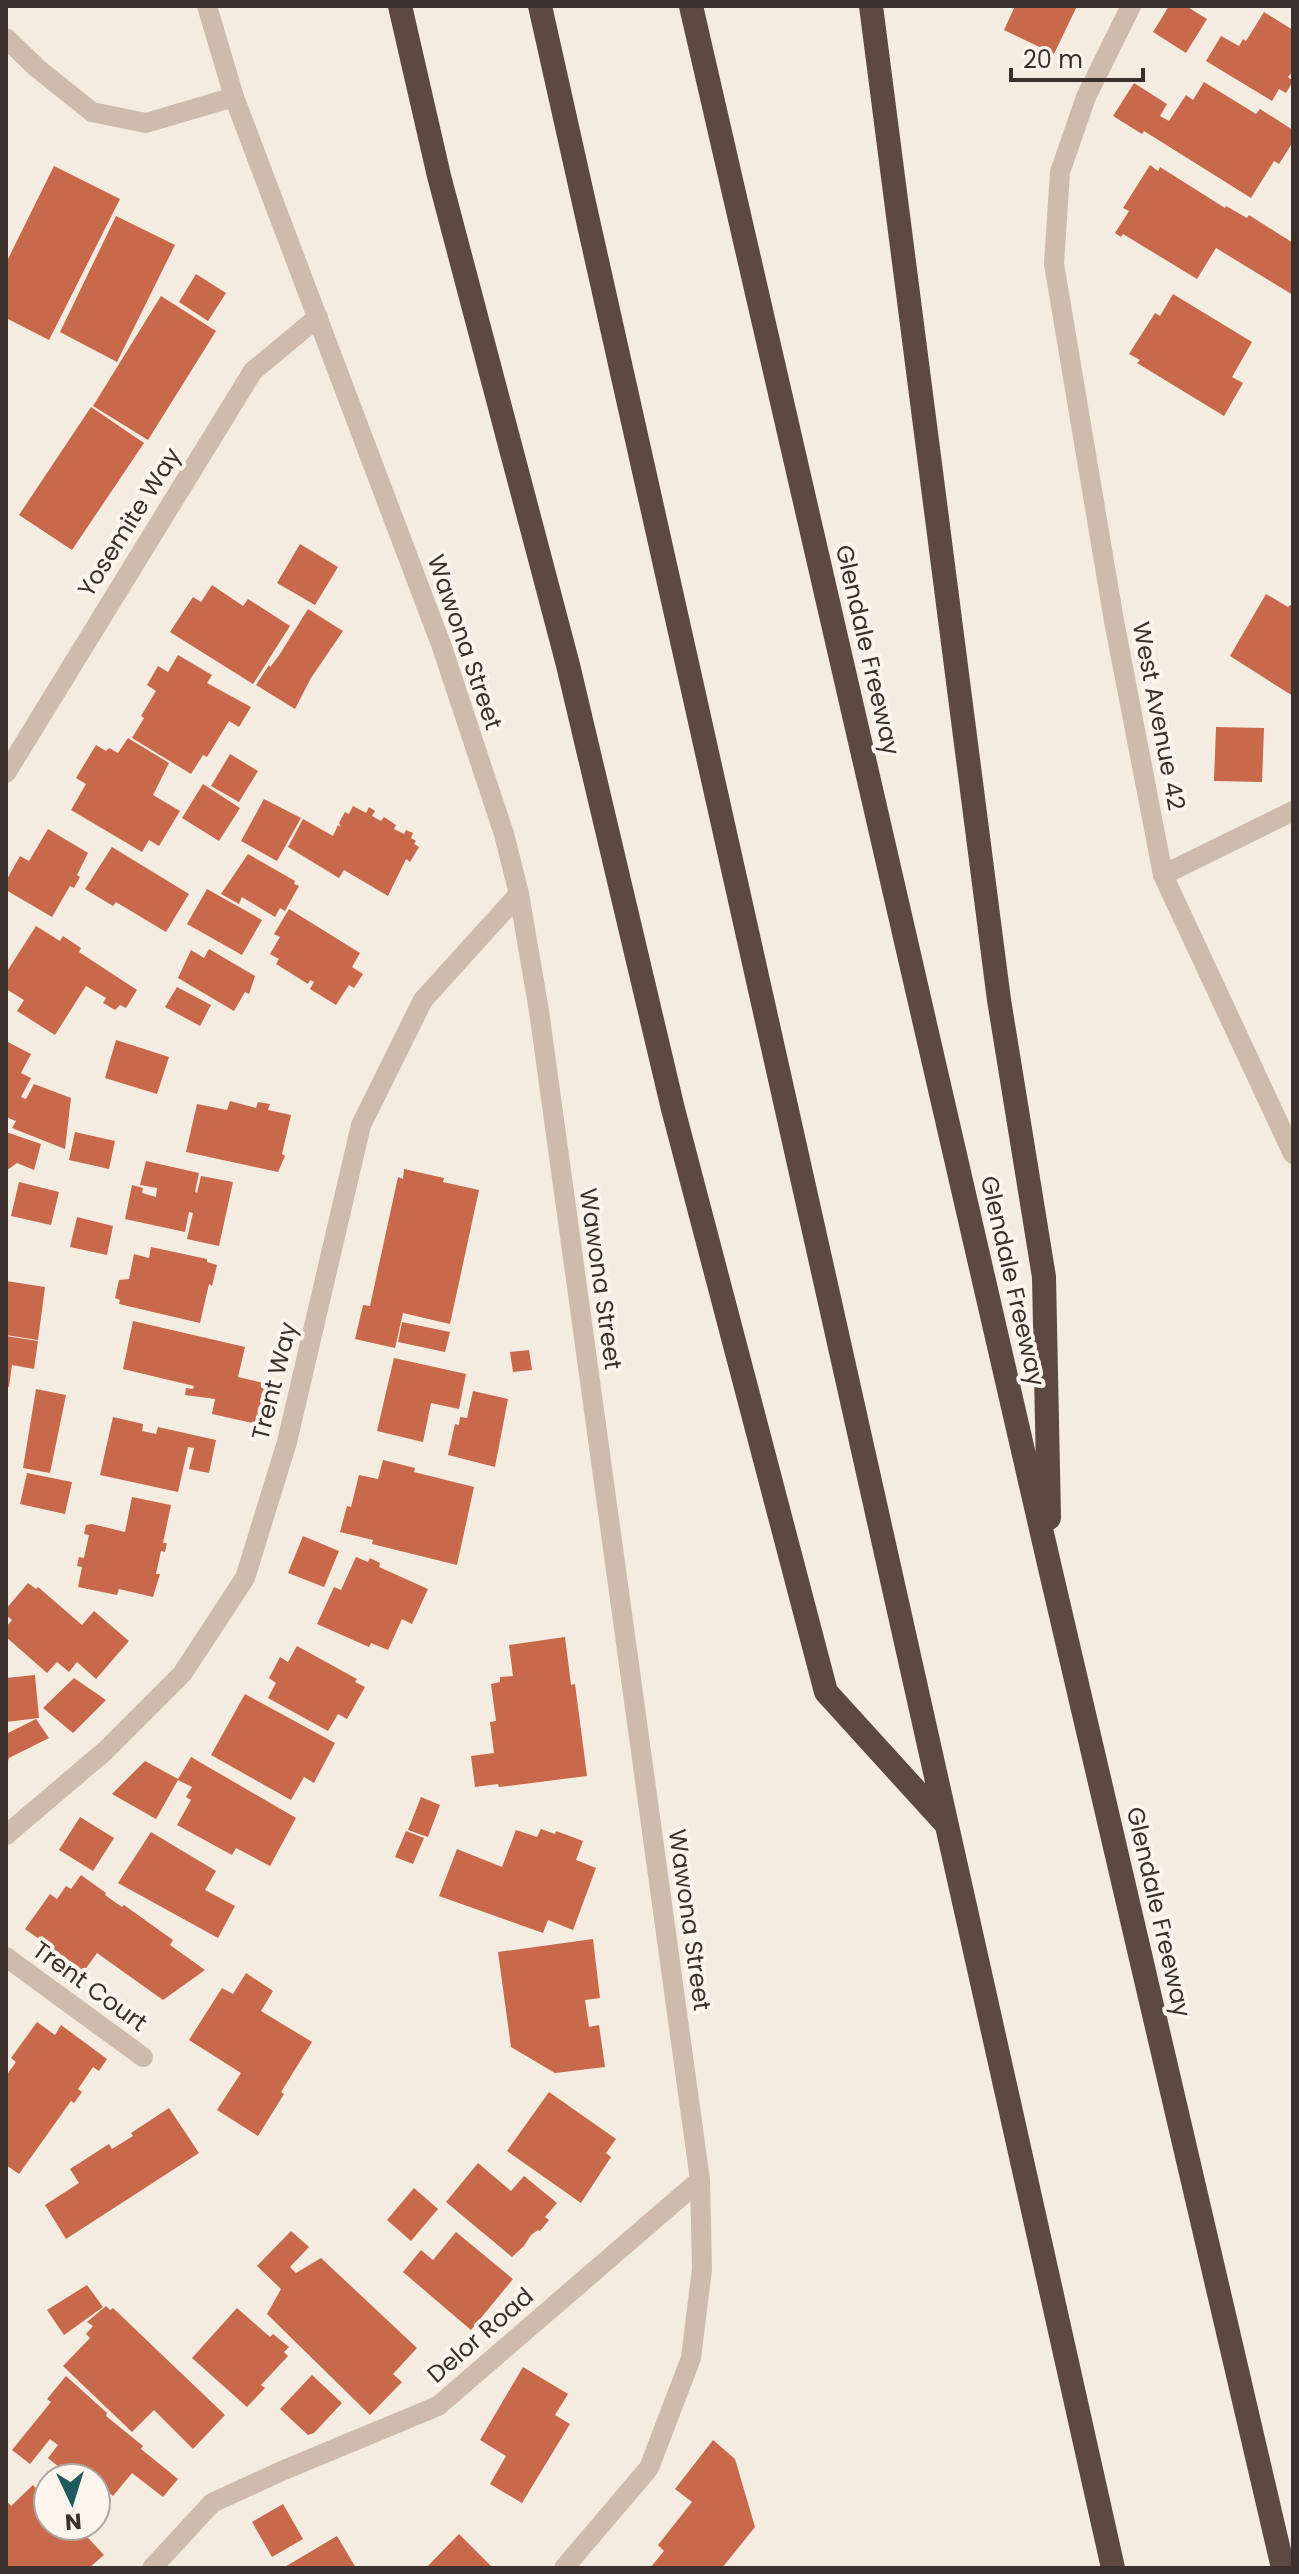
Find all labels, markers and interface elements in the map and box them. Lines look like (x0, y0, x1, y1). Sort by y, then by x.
scale bar (1011, 32, 1143, 82)
text: 20 m (1023, 43, 1083, 76)
street label: Yosemite Way (70, 441, 188, 603)
street label: Glendale Freeway (828, 542, 908, 759)
street label: Wawona Street (420, 550, 510, 734)
street label: West Avenue 42 (1125, 619, 1193, 813)
street label: Glendale Freeway (973, 1173, 1053, 1390)
street label: Wawona Street (572, 1186, 630, 1372)
street label: Trent Way (243, 1318, 305, 1443)
street label: Glendale Freeway (1119, 1804, 1199, 2021)
street label: Wawona Street (661, 1827, 719, 2013)
street label: Trent Court (26, 1933, 154, 2039)
street label: Delor Road (420, 2280, 540, 2390)
north arrow (32, 2462, 112, 2542)
text: N (64, 2505, 83, 2537)

